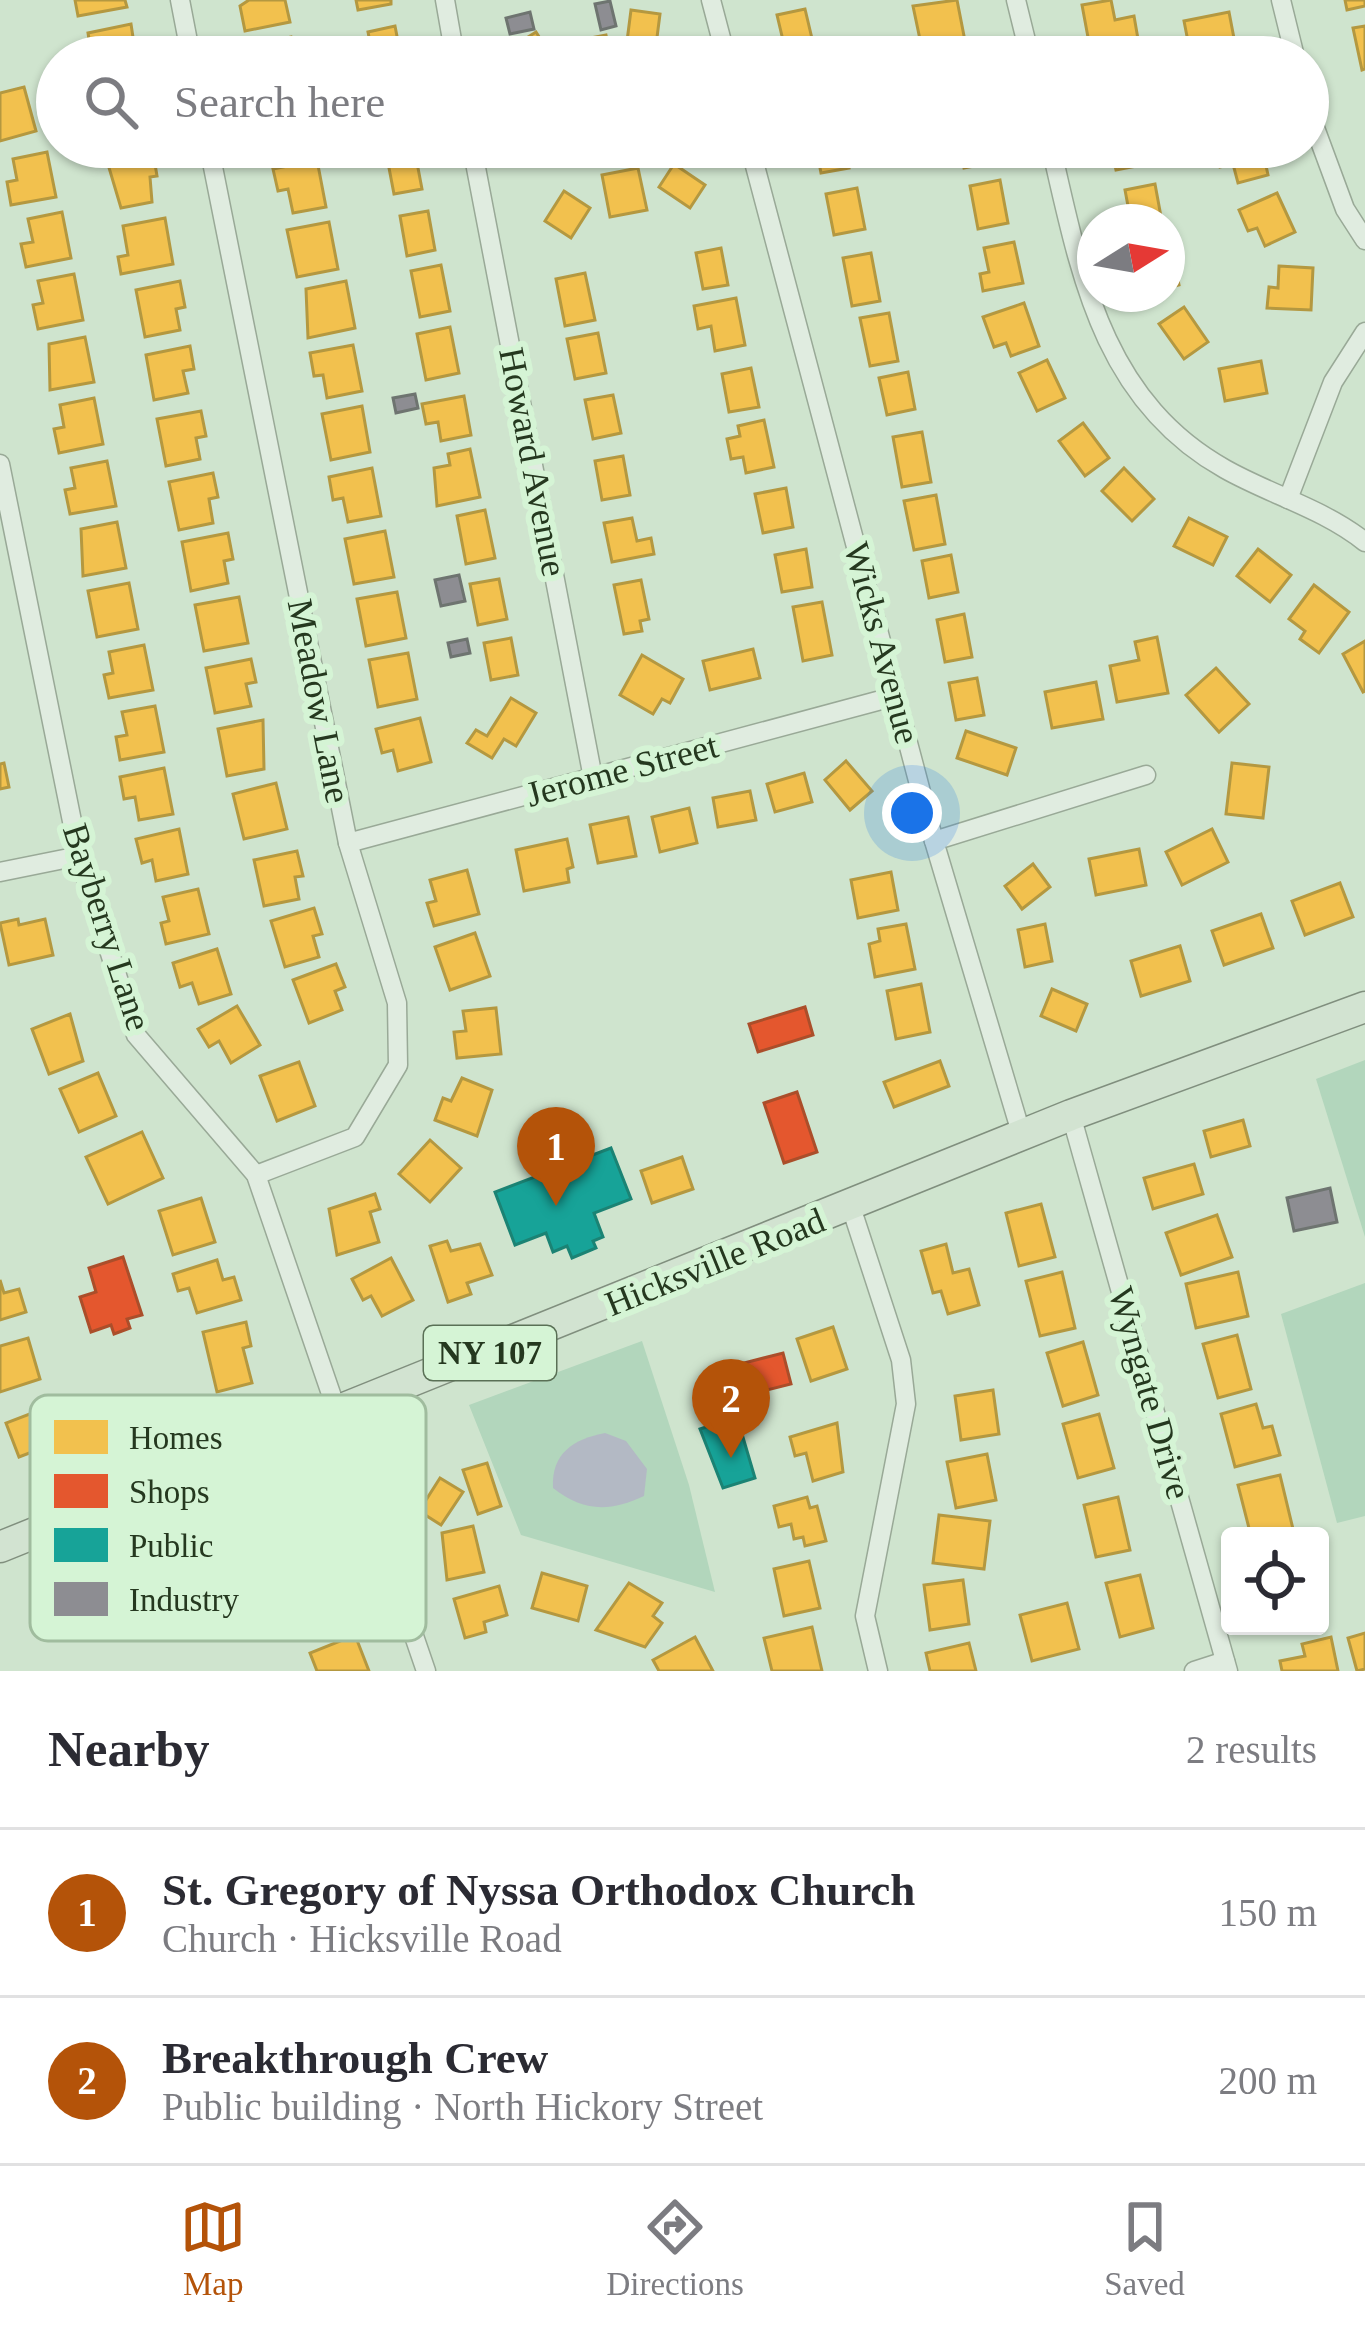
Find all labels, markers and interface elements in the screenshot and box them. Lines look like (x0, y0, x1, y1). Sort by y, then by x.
search box (36, 36, 1329, 168)
icon: search (78, 69, 144, 135)
text: Search here (174, 77, 385, 127)
north arrow (1077, 204, 1185, 312)
street label: Howard Avenue (491, 344, 575, 580)
street label: Wicks Avenue (836, 538, 928, 748)
street label: Meadow Lane (280, 596, 358, 806)
street label: Jerome Street (522, 725, 722, 815)
your location (882, 783, 942, 843)
street label: Bayberry Lane (55, 819, 159, 1035)
pin: 1 (517, 1107, 595, 1206)
street label: Hicksville Road (600, 1200, 830, 1324)
street label: Wyngate Drive (1101, 1282, 1199, 1504)
road number: NY 107 (424, 1326, 556, 1380)
pin: 2 (692, 1359, 770, 1458)
legend (30, 1395, 426, 1641)
text: Homes (129, 1420, 223, 1456)
text: Shops (129, 1474, 210, 1510)
map controls (1221, 1527, 1329, 1635)
button: locate (1221, 1527, 1329, 1635)
text: Public (129, 1528, 213, 1564)
text: Industry (129, 1582, 239, 1618)
text: Nearby (48, 1721, 209, 1777)
text: 2 results (1186, 1728, 1317, 1771)
text: St. Gregory of Nyssa Orthodox Church (162, 1865, 915, 1915)
text: 1 (77, 1891, 97, 1934)
text: 150 m (1218, 1891, 1317, 1934)
text: Church · Hicksville Road (162, 1917, 562, 1960)
text: Breakthrough Crew (162, 2033, 548, 2083)
text: 2 (77, 2059, 97, 2102)
text: 200 m (1218, 2059, 1317, 2102)
text: Public building · North Hickory Street (162, 2085, 763, 2128)
tab: Map (180, 2194, 246, 2303)
tab: Directions (606, 2194, 744, 2303)
tab: Saved (1104, 2194, 1185, 2303)

